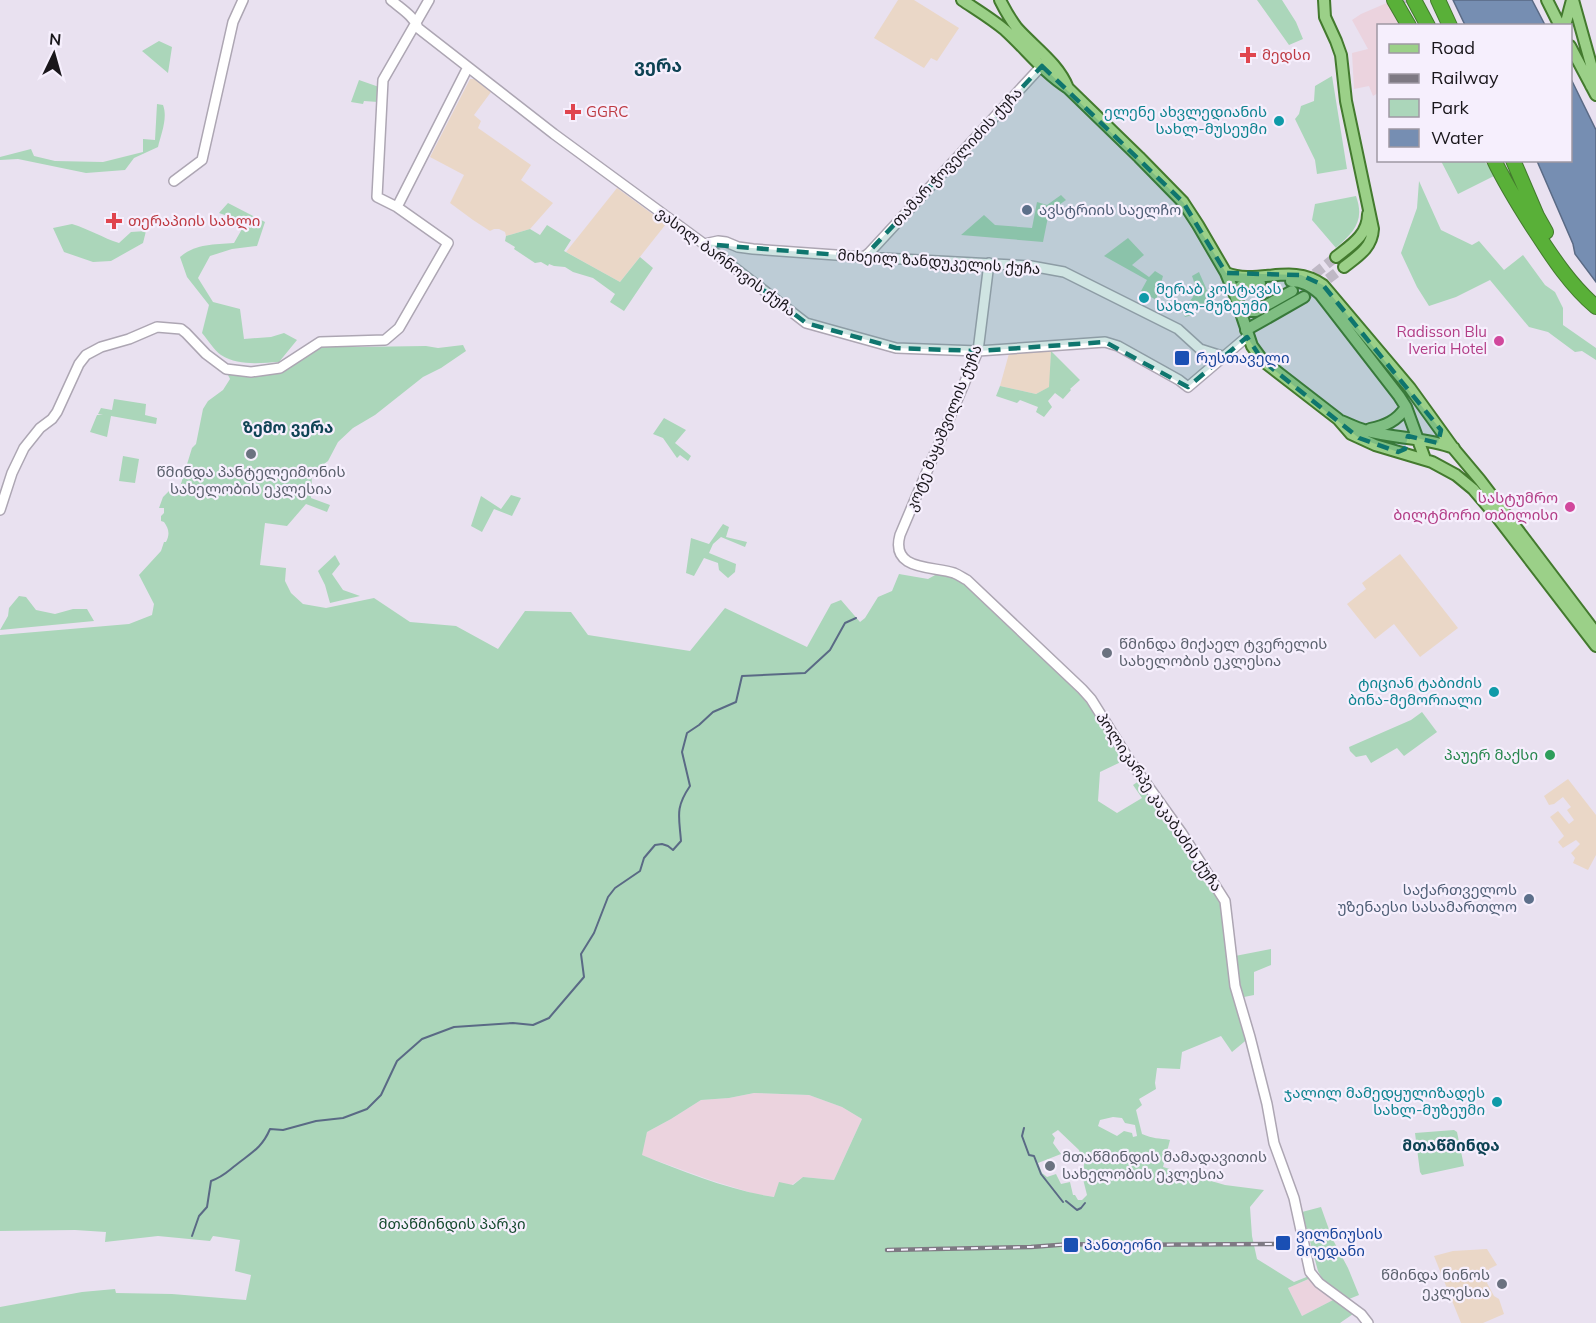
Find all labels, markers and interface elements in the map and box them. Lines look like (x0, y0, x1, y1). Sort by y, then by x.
north arrow (24, 24, 84, 84)
legend (1377, 24, 1572, 162)
text: N (48, 29, 62, 50)
text: Road (1431, 36, 1475, 59)
place label: მედსი (1262, 45, 1311, 64)
marker: მედსი (1239, 46, 1257, 64)
district label: ვერა (634, 54, 682, 77)
text: Railway (1431, 66, 1499, 89)
street label: თამარ ჭოველიძის ქუჩა (887, 83, 1026, 230)
text: Park (1431, 96, 1470, 119)
place label: GGRC (586, 102, 629, 121)
place label: ელენე ახვლედიანის სახლ-მუსეუმი (1104, 102, 1267, 138)
marker: GGRC (564, 103, 582, 121)
marker: ელენე ახვლედიანის სახლ-მუსეუმი (1272, 114, 1286, 128)
text: Water (1431, 126, 1484, 149)
place label: ავსტრიის საელჩო (1039, 200, 1181, 219)
street label: ვასილ ბარნოვის ქუჩა (653, 203, 800, 320)
marker: ავსტრიის საელჩო (1020, 203, 1034, 217)
place label: თერაპიის სახლი (128, 211, 260, 230)
marker: თერაპიის სახლი (105, 212, 123, 230)
street label: მიხეილ ზანდუკელის ქუჩა (837, 245, 1041, 278)
place label: მერაბ კოსტავას სახლ-მუზეუმი (1156, 279, 1282, 315)
marker: მერაბ კოსტავას სახლ-მუზეუმი (1137, 291, 1151, 305)
place label: Radisson Blu Iveria Hotel (1397, 322, 1487, 358)
marker: Radisson Blu Iveria Hotel (1492, 334, 1506, 348)
street label: კოტე მაყაშვილის ქუჩა (901, 342, 986, 514)
place label: რუსთაველი (1196, 348, 1290, 367)
marker: რუსთაველი (1173, 349, 1191, 367)
district label: ზემო ვერა (243, 417, 333, 437)
marker: წმინდა პანტელეიმონის სახელობის ეკლესია (244, 447, 258, 461)
place label: წმინდა პანტელეიმონის სახელობის ეკლესია (156, 462, 346, 498)
place label: სასტუმრო ბილტმორი თბილისი (1393, 488, 1558, 524)
marker: სასტუმრო ბილტმორი თბილისი (1563, 500, 1577, 514)
place label: წმინდა მიქაელ ტვერელის სახელობის ეკლესია (1119, 634, 1327, 670)
marker: წმინდა მიქაელ ტვერელის სახელობის ეკლესია (1100, 646, 1114, 660)
place label: ტიციან ტაბიძის ბინა-მემორიალი (1348, 673, 1482, 709)
marker: ტიციან ტაბიძის ბინა-მემორიალი (1487, 685, 1501, 699)
street label: პოლიკარპე კაკაბაძის ქუჩა (1092, 709, 1227, 895)
place label: პაუერ მაქსი (1444, 745, 1538, 764)
marker: პაუერ მაქსი (1543, 748, 1557, 762)
place label: საქართველოს უზენაესი სასამართლო (1337, 880, 1517, 916)
marker: საქართველოს უზენაესი სასამართლო (1522, 892, 1536, 906)
place label: ჯალილ მამედყულიზადეს სახლ-მუზეუმი (1284, 1083, 1485, 1119)
marker: ჯალილ მამედყულიზადეს სახლ-მუზეუმი (1490, 1095, 1504, 1109)
district label: მთაწმინდა (1402, 1135, 1500, 1156)
place label: მთაწმინდის მამადავითის სახელობის ეკლესია (1062, 1147, 1267, 1183)
marker: მთაწმინდის მამადავითის სახელობის ეკლესია (1043, 1159, 1057, 1173)
park label: მთაწმინდის პარკი (378, 1214, 526, 1233)
place label: ვილნიუსის მოედანი (1296, 1224, 1383, 1260)
marker: ვილნიუსის მოედანი (1274, 1234, 1292, 1252)
place label: პანთეონი (1084, 1235, 1162, 1254)
marker: პანთეონი (1062, 1236, 1080, 1254)
place label: წმინდა ნინოს ეკლესია (1381, 1265, 1490, 1301)
marker: წმინდა ნინოს ეკლესია (1495, 1277, 1509, 1291)

